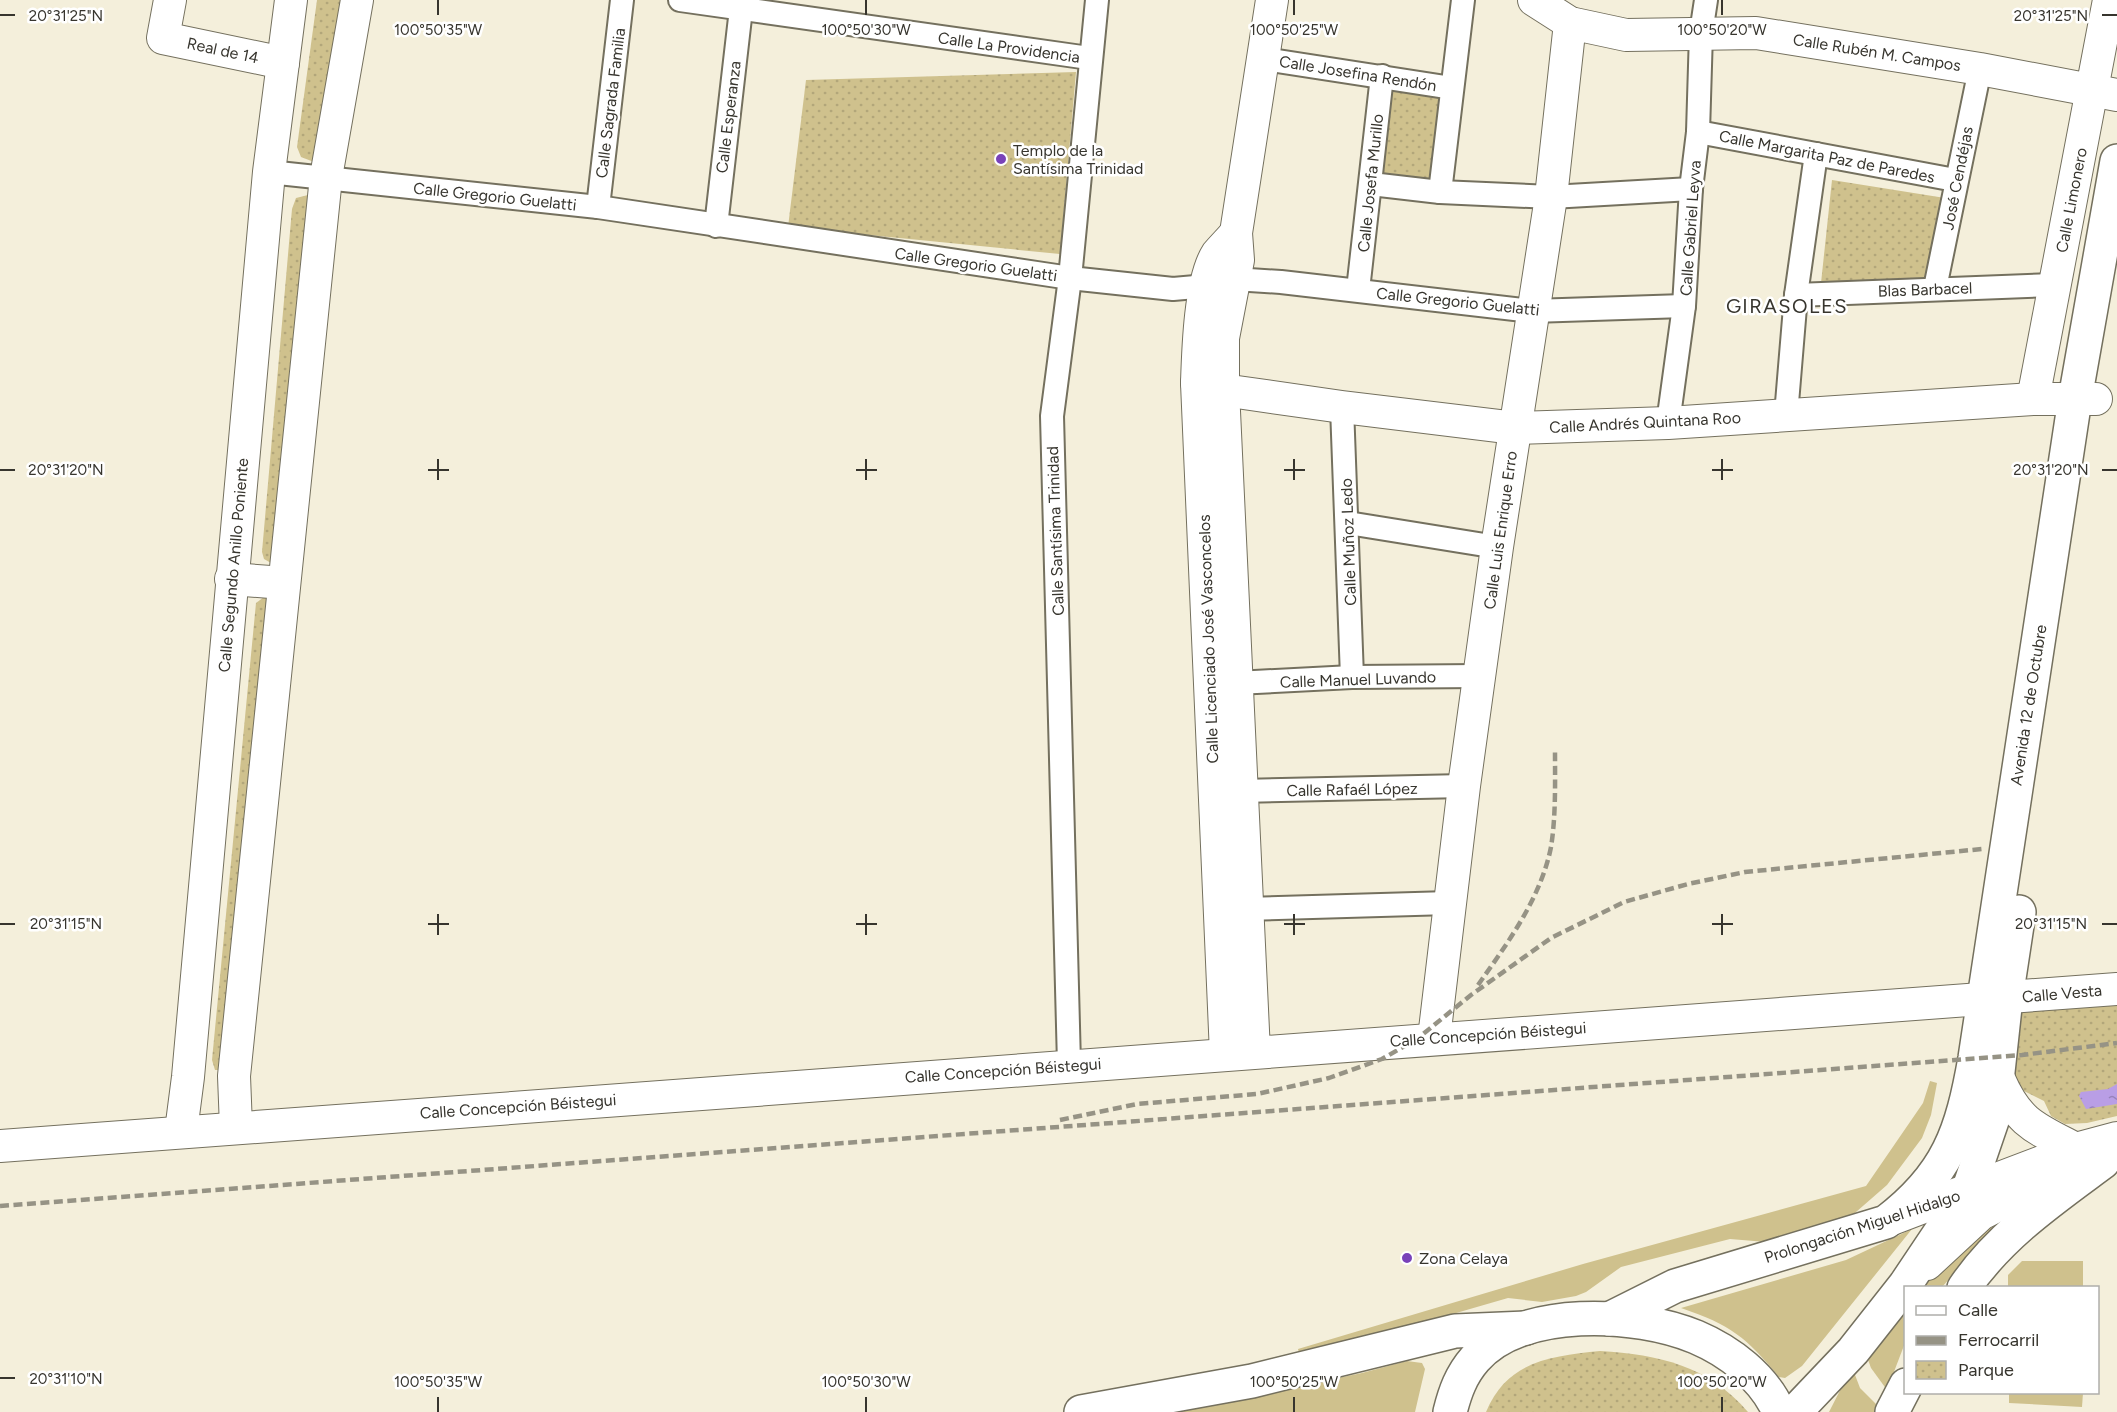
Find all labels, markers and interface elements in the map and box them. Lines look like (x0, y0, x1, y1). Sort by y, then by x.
text: 20°31'25"N (29, 7, 103, 25)
text: 20°31'25"N (2014, 7, 2088, 25)
text: 100°50'35"W (394, 21, 483, 39)
text: 100°50'30"W (821, 21, 911, 39)
text: 100°50'25"W (1250, 21, 1339, 39)
text: 100°50'20"W (1677, 21, 1767, 39)
street label: Calle Sagrada Familia (592, 27, 629, 179)
street label: Calle La Providencia (937, 28, 1081, 67)
street label: Calle Rubén M. Campos (1792, 30, 1962, 75)
street label: Real de 14 (185, 34, 261, 67)
street label: Calle Josefina Rendón (1278, 52, 1438, 95)
street label: Calle Esperanza (712, 60, 745, 174)
street label: Calle Josefa Murillo (1354, 113, 1387, 253)
street label: José Cendéjas (1938, 125, 1977, 231)
street label: Calle Margarita Paz de Paredes (1717, 126, 1936, 187)
place label: Templo de la Santísima Trinidad (1013, 141, 1143, 178)
street label: Calle Limonero (2052, 146, 2091, 254)
marker: Templo de la Santísima Trinidad (994, 152, 1008, 166)
street label: Calle Gabriel Leyva (1676, 160, 1705, 297)
street label: Calle Gregorio Guelatti (412, 178, 578, 215)
street label: Calle Gregorio Guelatti (893, 244, 1058, 285)
street label: Blas Barbacel (1877, 278, 1973, 301)
street label: Calle Gregorio Guelatti (1375, 283, 1541, 320)
district label: GIRASOLES (1726, 294, 1848, 318)
street label: Calle Andrés Quintana Roo (1549, 408, 1741, 437)
street label: Calle Santísima Trinidad (1043, 446, 1068, 616)
street label: Calle Luis Enrique Erro (1480, 450, 1521, 610)
street label: Calle Segundo Anillo Poniente (215, 457, 252, 673)
text: 20°31'20"N (28, 461, 104, 479)
text: 20°31'20"N (2013, 461, 2089, 479)
street label: Calle Muñoz Ledo (1337, 478, 1360, 606)
street label: Calle Licenciado José Vasconcelos (1195, 514, 1222, 764)
street label: Avenida 12 de Octubre (2006, 623, 2051, 787)
street label: Calle Manuel Luvando (1280, 667, 1436, 692)
street label: Calle Rafaél López (1286, 779, 1418, 800)
text: 20°31'15"N (30, 915, 102, 933)
text: 20°31'15"N (2015, 915, 2087, 933)
street label: Calle Vesta (2021, 981, 2103, 1006)
street label: Calle Concepción Béistegui (1389, 1018, 1587, 1051)
street label: Calle Concepción Béistegui (904, 1054, 1102, 1087)
street label: Calle Concepción Béistegui (419, 1090, 617, 1123)
street label: Prolongación Miguel Hidalgo (1762, 1186, 1963, 1267)
place label: Zona Celaya (1419, 1249, 1508, 1268)
marker: Zona Celaya (1400, 1251, 1414, 1265)
legend (1904, 1286, 2099, 1394)
text: Calle (1958, 1299, 1998, 1321)
text: Ferrocarril (1958, 1329, 2039, 1351)
text: Parque (1958, 1359, 2014, 1381)
text: 20°31'10"N (29, 1370, 103, 1388)
text: 100°50'35"W (394, 1373, 483, 1391)
text: 100°50'30"W (821, 1373, 911, 1391)
text: 100°50'25"W (1250, 1373, 1339, 1391)
text: 100°50'20"W (1677, 1373, 1767, 1391)

